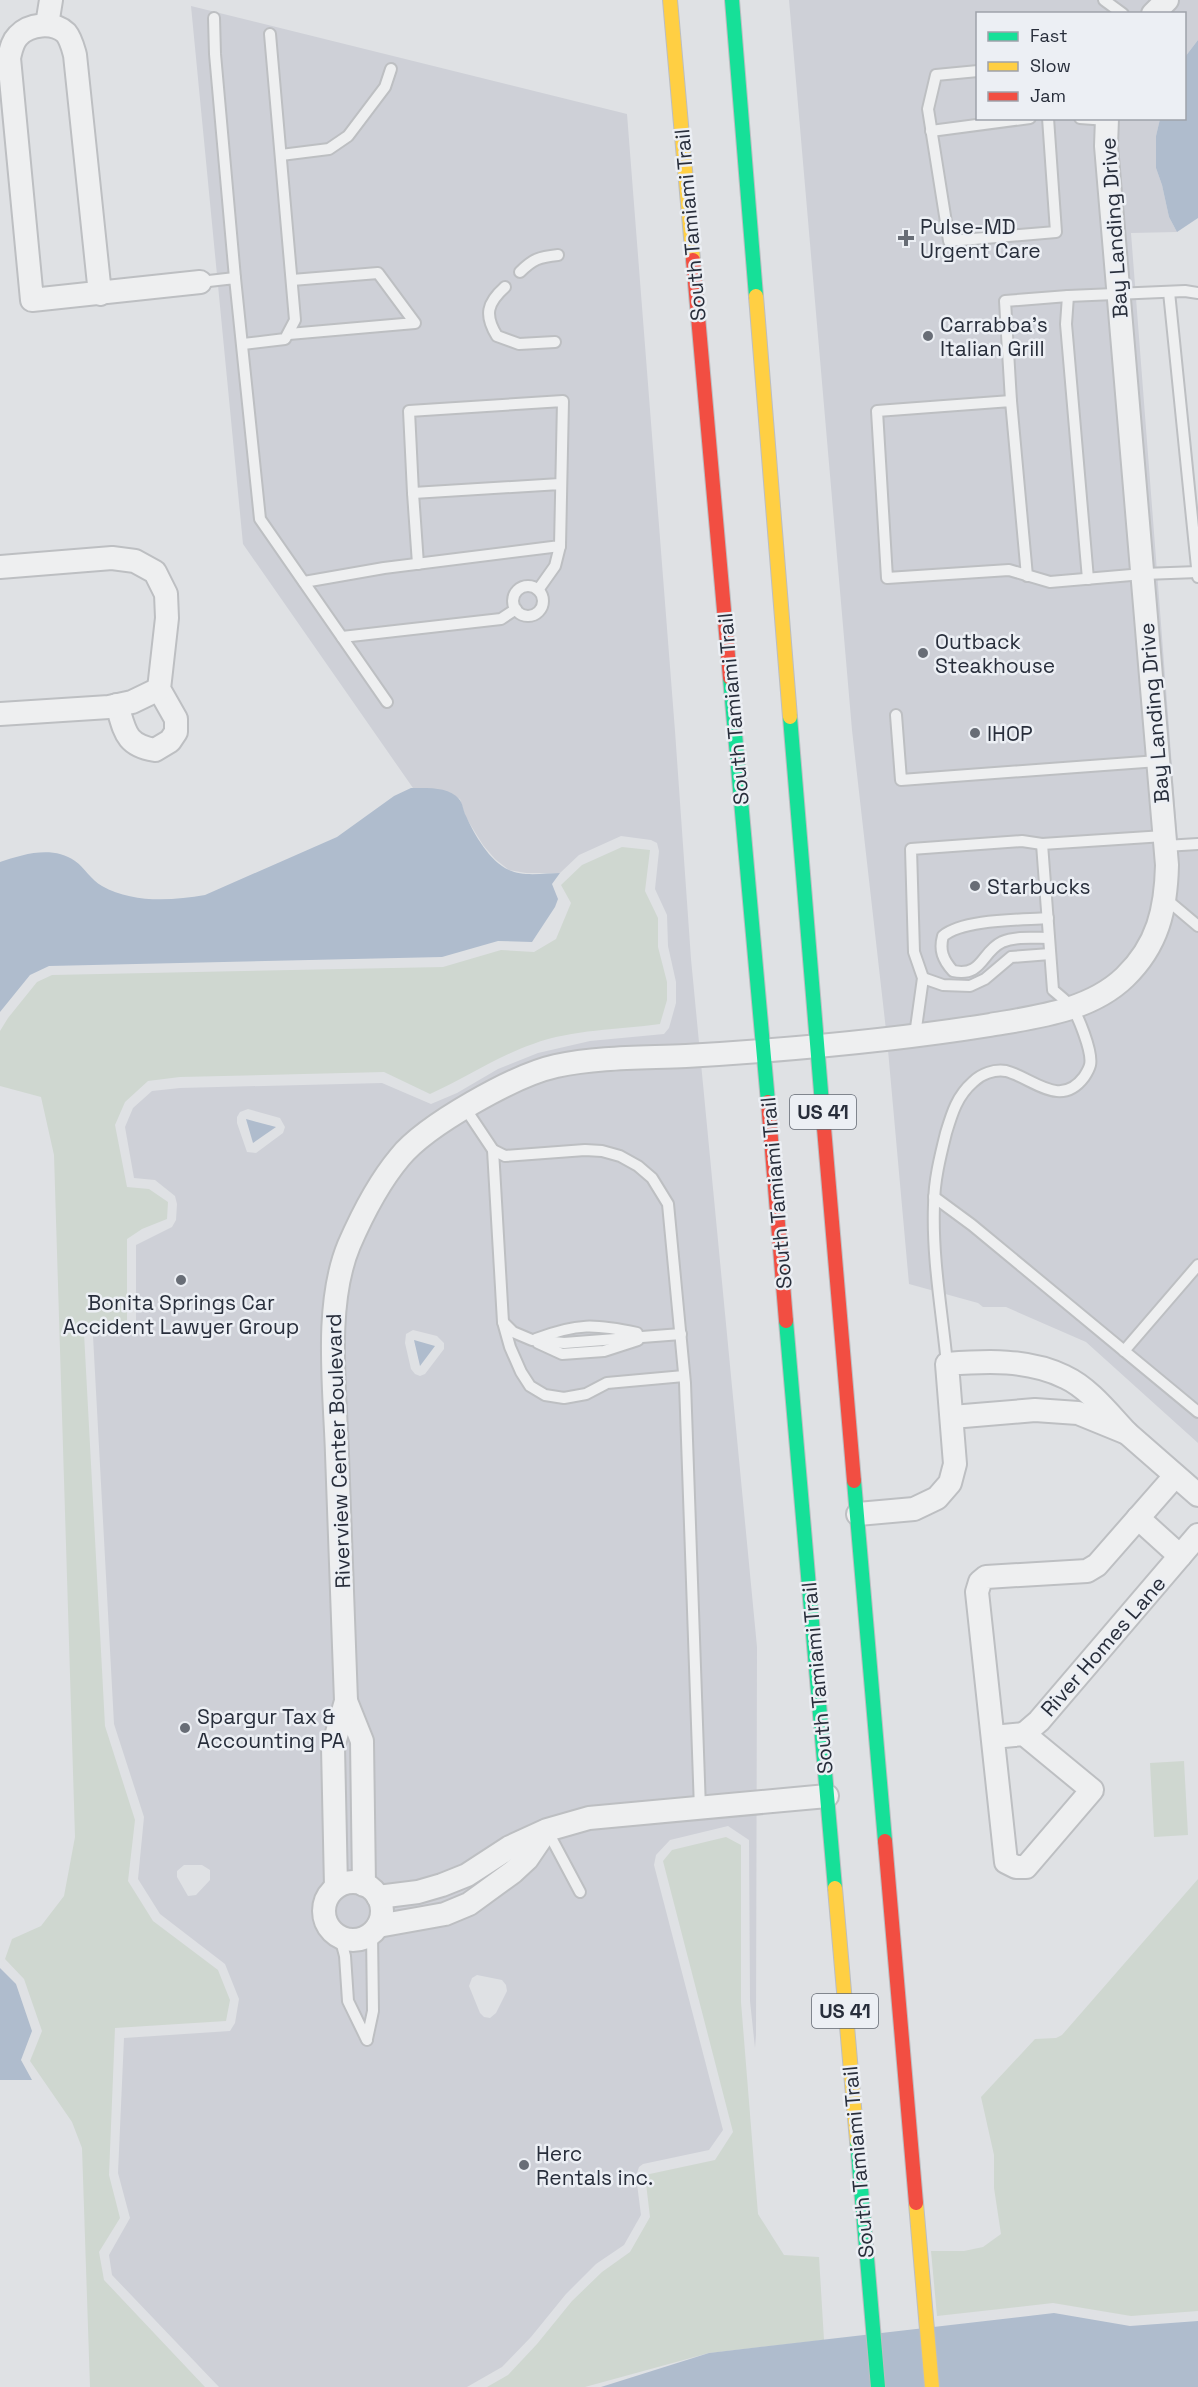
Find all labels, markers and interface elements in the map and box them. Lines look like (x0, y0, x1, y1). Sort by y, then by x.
legend (976, 12, 1186, 120)
text: Fast (1030, 24, 1067, 47)
text: Slow (1030, 54, 1071, 77)
text: Jam (1030, 84, 1066, 107)
street label: South Tamiami Trail (668, 128, 712, 322)
street label: Bay Landing Drive (1094, 137, 1134, 319)
place label: Pulse-MD Urgent Care (920, 213, 1041, 264)
marker: Pulse-MD Urgent Care (897, 229, 915, 247)
place label: Carrabba's Italian Grill (940, 311, 1048, 362)
marker: Carrabba's Italian Grill (921, 329, 935, 343)
street label: South Tamiami Trail (711, 612, 755, 806)
street label: Bay Landing Drive (1133, 622, 1175, 804)
place label: Outback Steakhouse (935, 628, 1055, 679)
marker: Outback Steakhouse (916, 646, 930, 660)
place label: IHOP (987, 720, 1033, 747)
marker: IHOP (968, 726, 982, 740)
place label: Starbucks (987, 873, 1091, 900)
marker: Starbucks (968, 879, 982, 893)
road number: US 41 (790, 1095, 856, 1129)
street label: South Tamiami Trail (754, 1096, 798, 1290)
marker: Bonita Springs Car Accident Lawyer Group (174, 1273, 188, 1287)
place label: Bonita Springs Car Accident Lawyer Group (63, 1289, 299, 1340)
street label: Riverview Center Boulevard (320, 1313, 356, 1589)
street label: River Homes Lane (1035, 1570, 1171, 1722)
street label: South Tamiami Trail (795, 1581, 839, 1775)
place label: Spargur Tax & Accounting PA (197, 1703, 345, 1754)
marker: Spargur Tax & Accounting PA (178, 1721, 192, 1735)
road number: US 41 (812, 1994, 878, 2028)
street label: South Tamiami Trail (836, 2065, 880, 2259)
place label: Herc Rentals inc. (536, 2140, 653, 2191)
marker: Herc Rentals inc. (517, 2158, 531, 2172)

